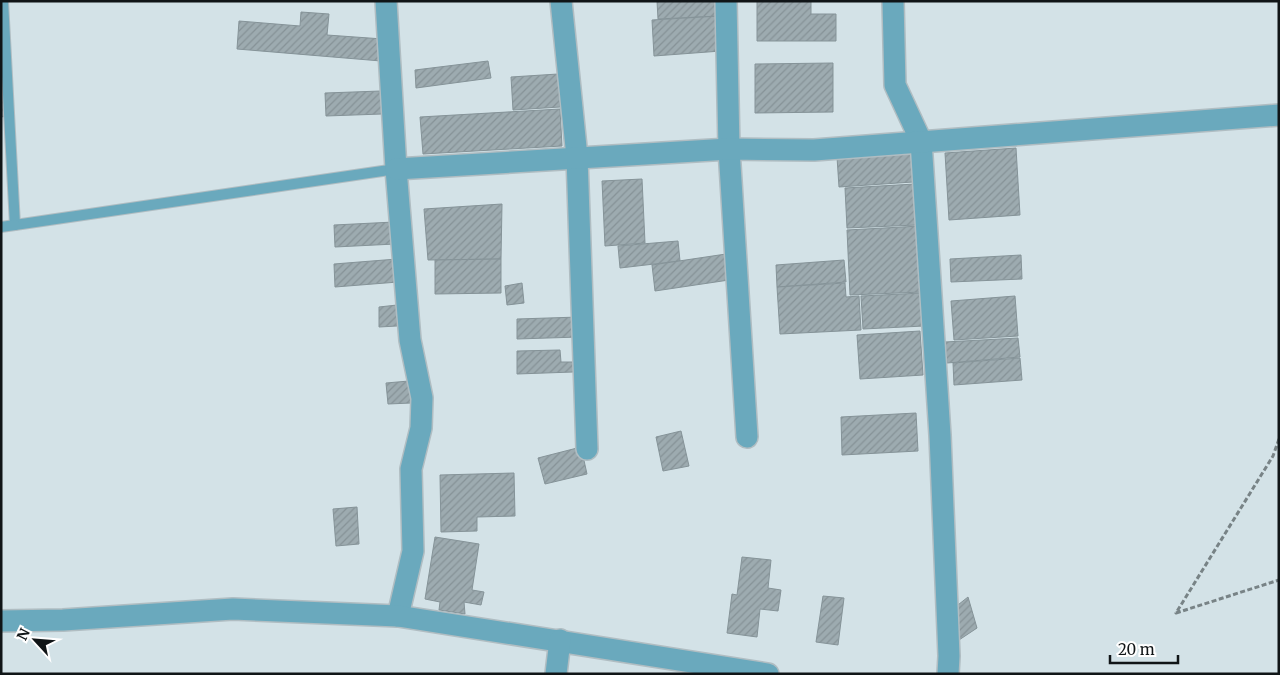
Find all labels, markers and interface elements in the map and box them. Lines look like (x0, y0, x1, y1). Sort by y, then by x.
north arrow (10, 615, 60, 665)
text: N (13, 625, 34, 643)
scale bar (1110, 632, 1178, 664)
text: 20 m (1118, 640, 1155, 659)

